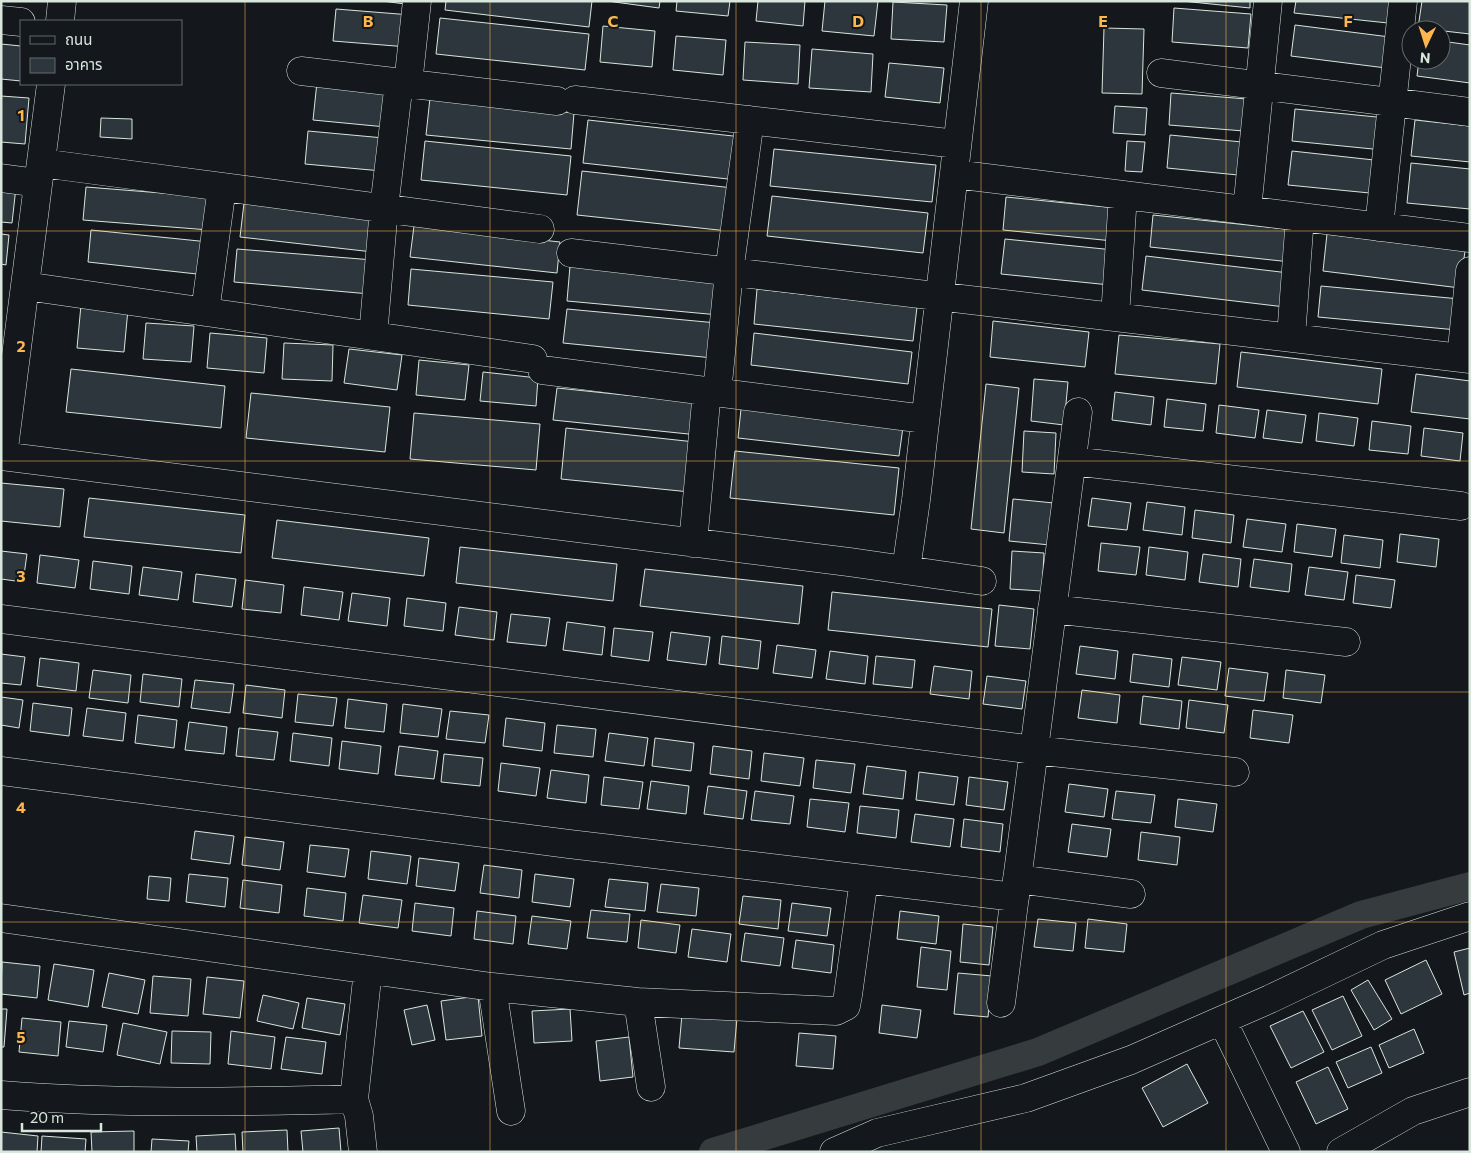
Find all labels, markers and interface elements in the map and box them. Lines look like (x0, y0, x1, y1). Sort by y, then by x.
text: B (363, 11, 374, 30)
text: C (608, 11, 619, 30)
text: D (852, 11, 864, 30)
text: E (1098, 11, 1108, 30)
text: F (1343, 11, 1353, 30)
legend (20, 20, 182, 85)
north arrow (1401, 20, 1451, 70)
text: ถนน (65, 30, 92, 48)
text: N (1419, 50, 1431, 67)
text: อาคาร (65, 55, 102, 73)
text: 1 (17, 105, 25, 124)
text: 2 (16, 336, 26, 355)
text: 3 (16, 566, 26, 585)
text: 4 (16, 797, 26, 816)
text: 5 (16, 1027, 26, 1046)
scale bar (22, 1100, 101, 1132)
text: 20 m (30, 1108, 64, 1126)

